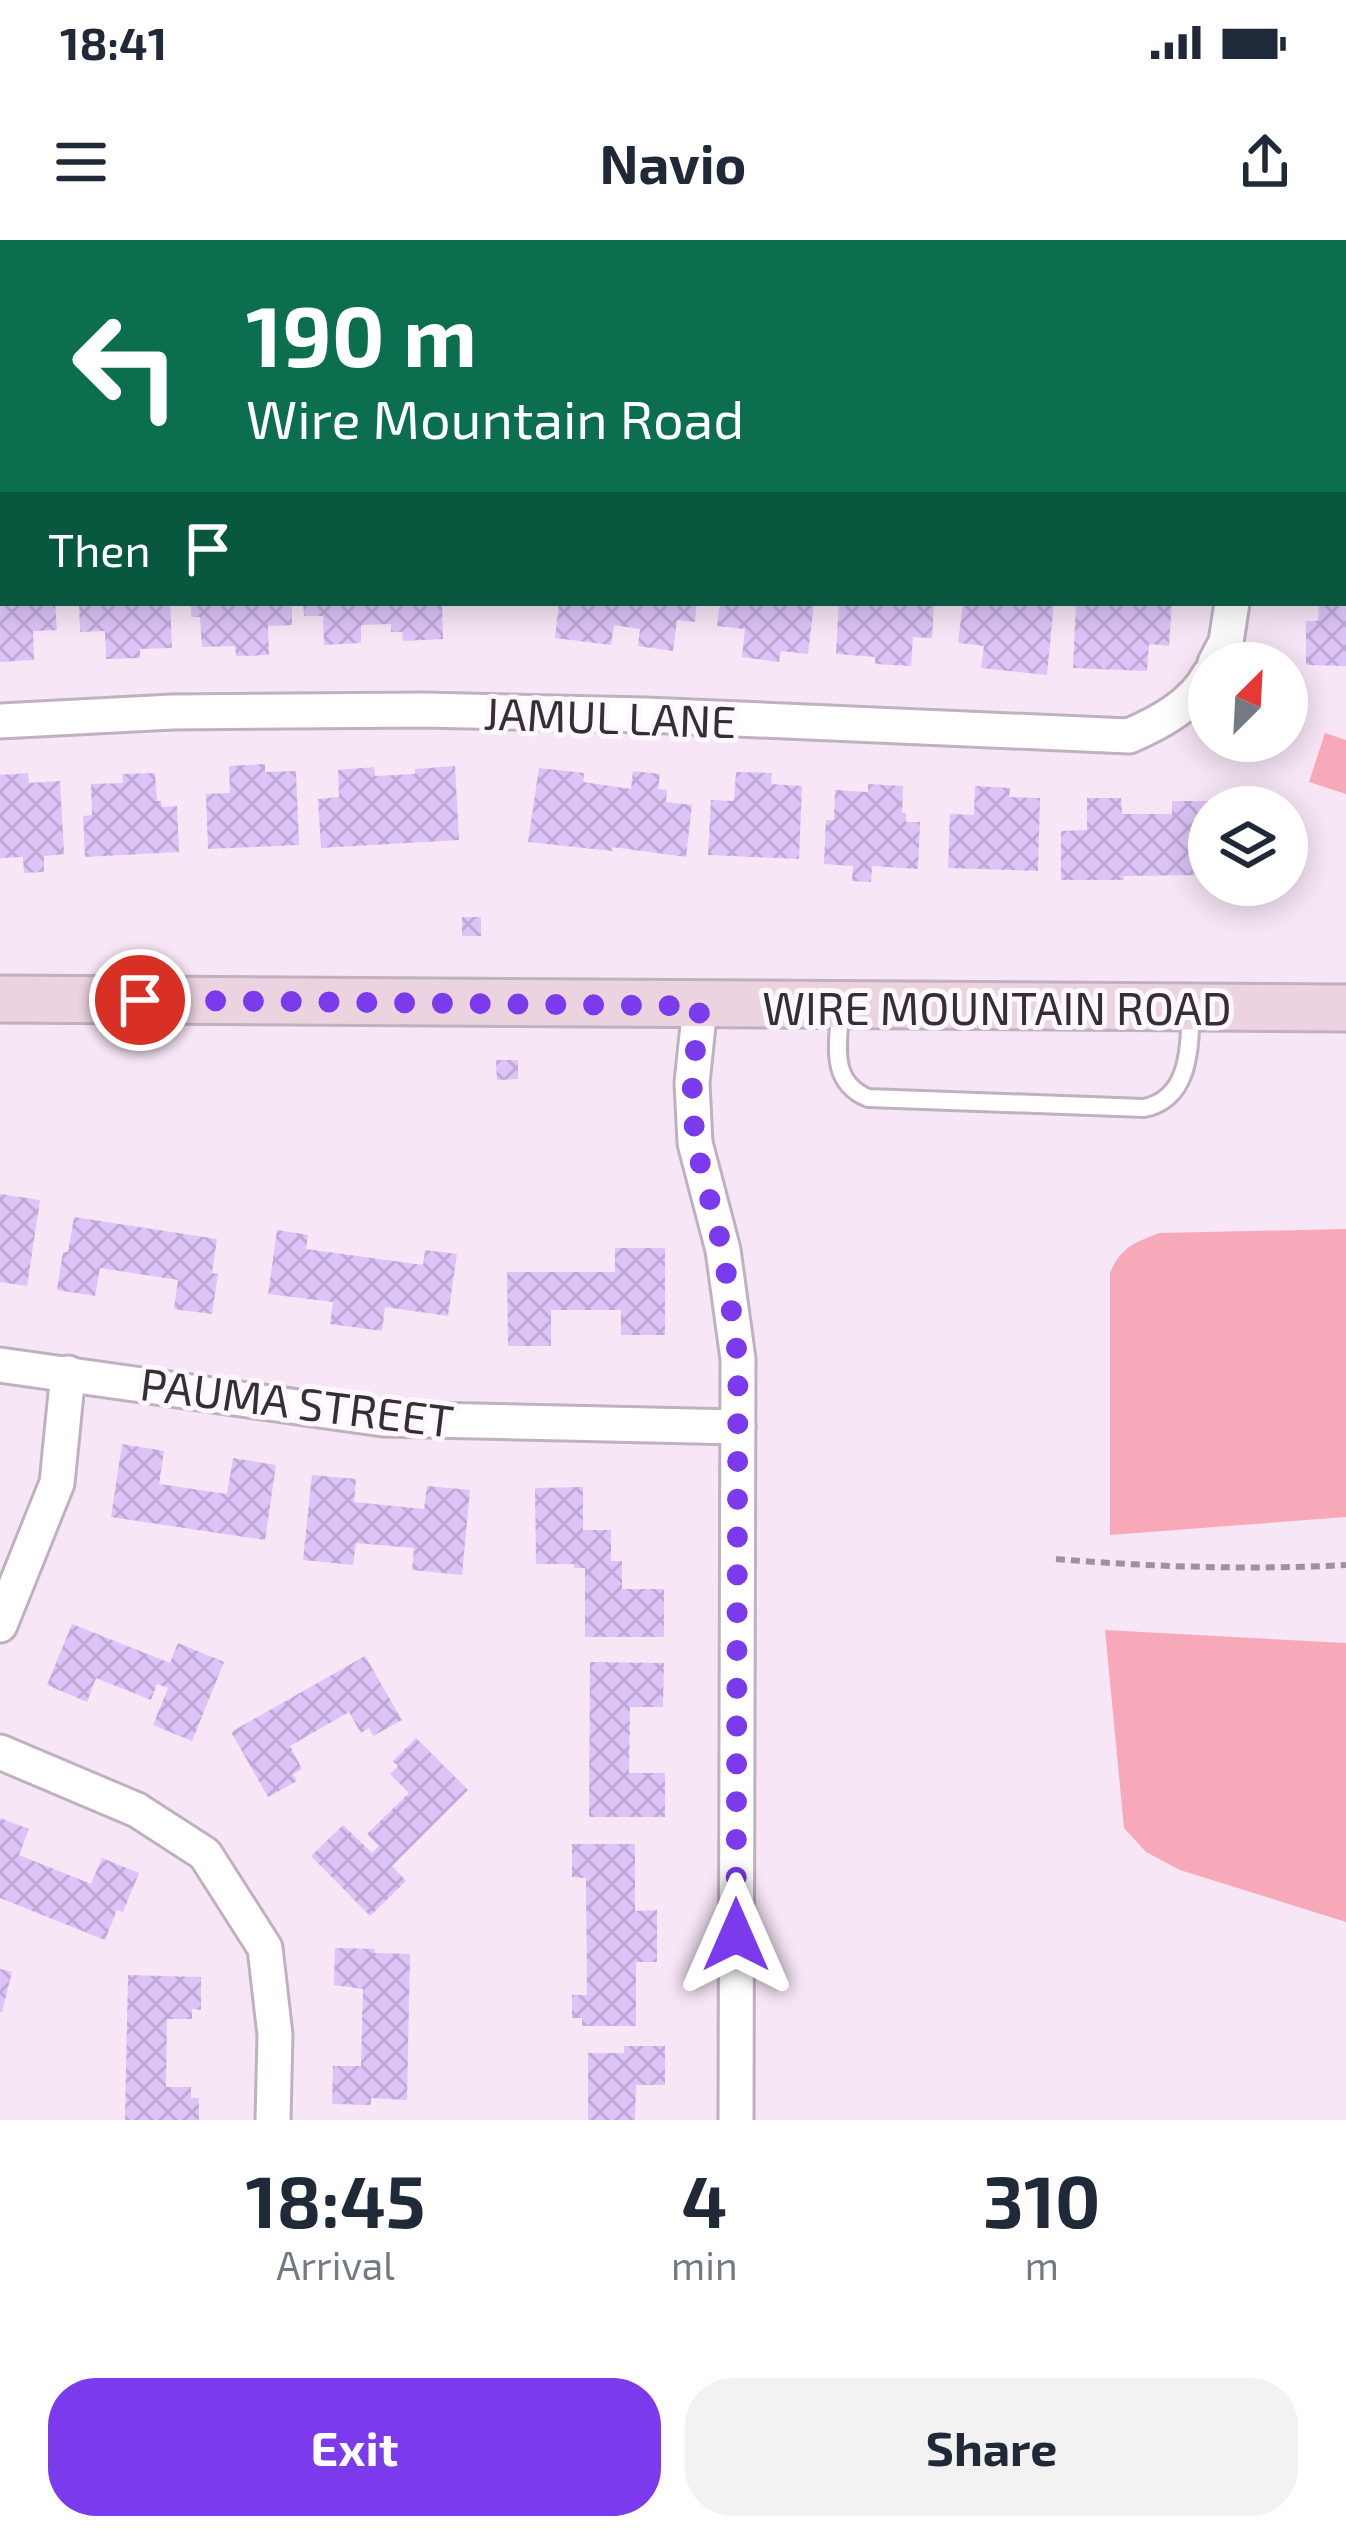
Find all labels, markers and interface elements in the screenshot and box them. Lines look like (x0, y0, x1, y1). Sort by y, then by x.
text: 18:41 (60, 15, 167, 69)
icon: menu (48, 129, 114, 195)
icon: share (1232, 129, 1298, 195)
text: Navio (600, 130, 746, 195)
text: 190 m (246, 283, 477, 384)
icon: left (48, 288, 204, 444)
text: Wire Mountain Road (246, 385, 744, 450)
icon: arrive (175, 516, 241, 582)
text: Then (48, 522, 151, 576)
north arrow (1188, 642, 1308, 762)
map controls (1188, 642, 1308, 906)
street label: JAMUL LANE (483, 685, 737, 747)
button: layers (1188, 786, 1308, 906)
pin (89, 949, 191, 1051)
icon: arrive (107, 967, 173, 1033)
street label: WIRE MOUNTAIN ROAD (762, 980, 1232, 1034)
street label: PAUMA STREET (137, 1355, 457, 1447)
position arrow (673, 1872, 799, 1998)
text: 18:45 (246, 2156, 426, 2242)
text: 4 (681, 2156, 727, 2242)
text: 310 (983, 2156, 1100, 2242)
text: Arrival (276, 2241, 395, 2288)
text: min (671, 2241, 738, 2288)
text: m (1025, 2241, 1059, 2288)
button: Exit (48, 2378, 661, 2516)
button: Share (685, 2378, 1298, 2516)

